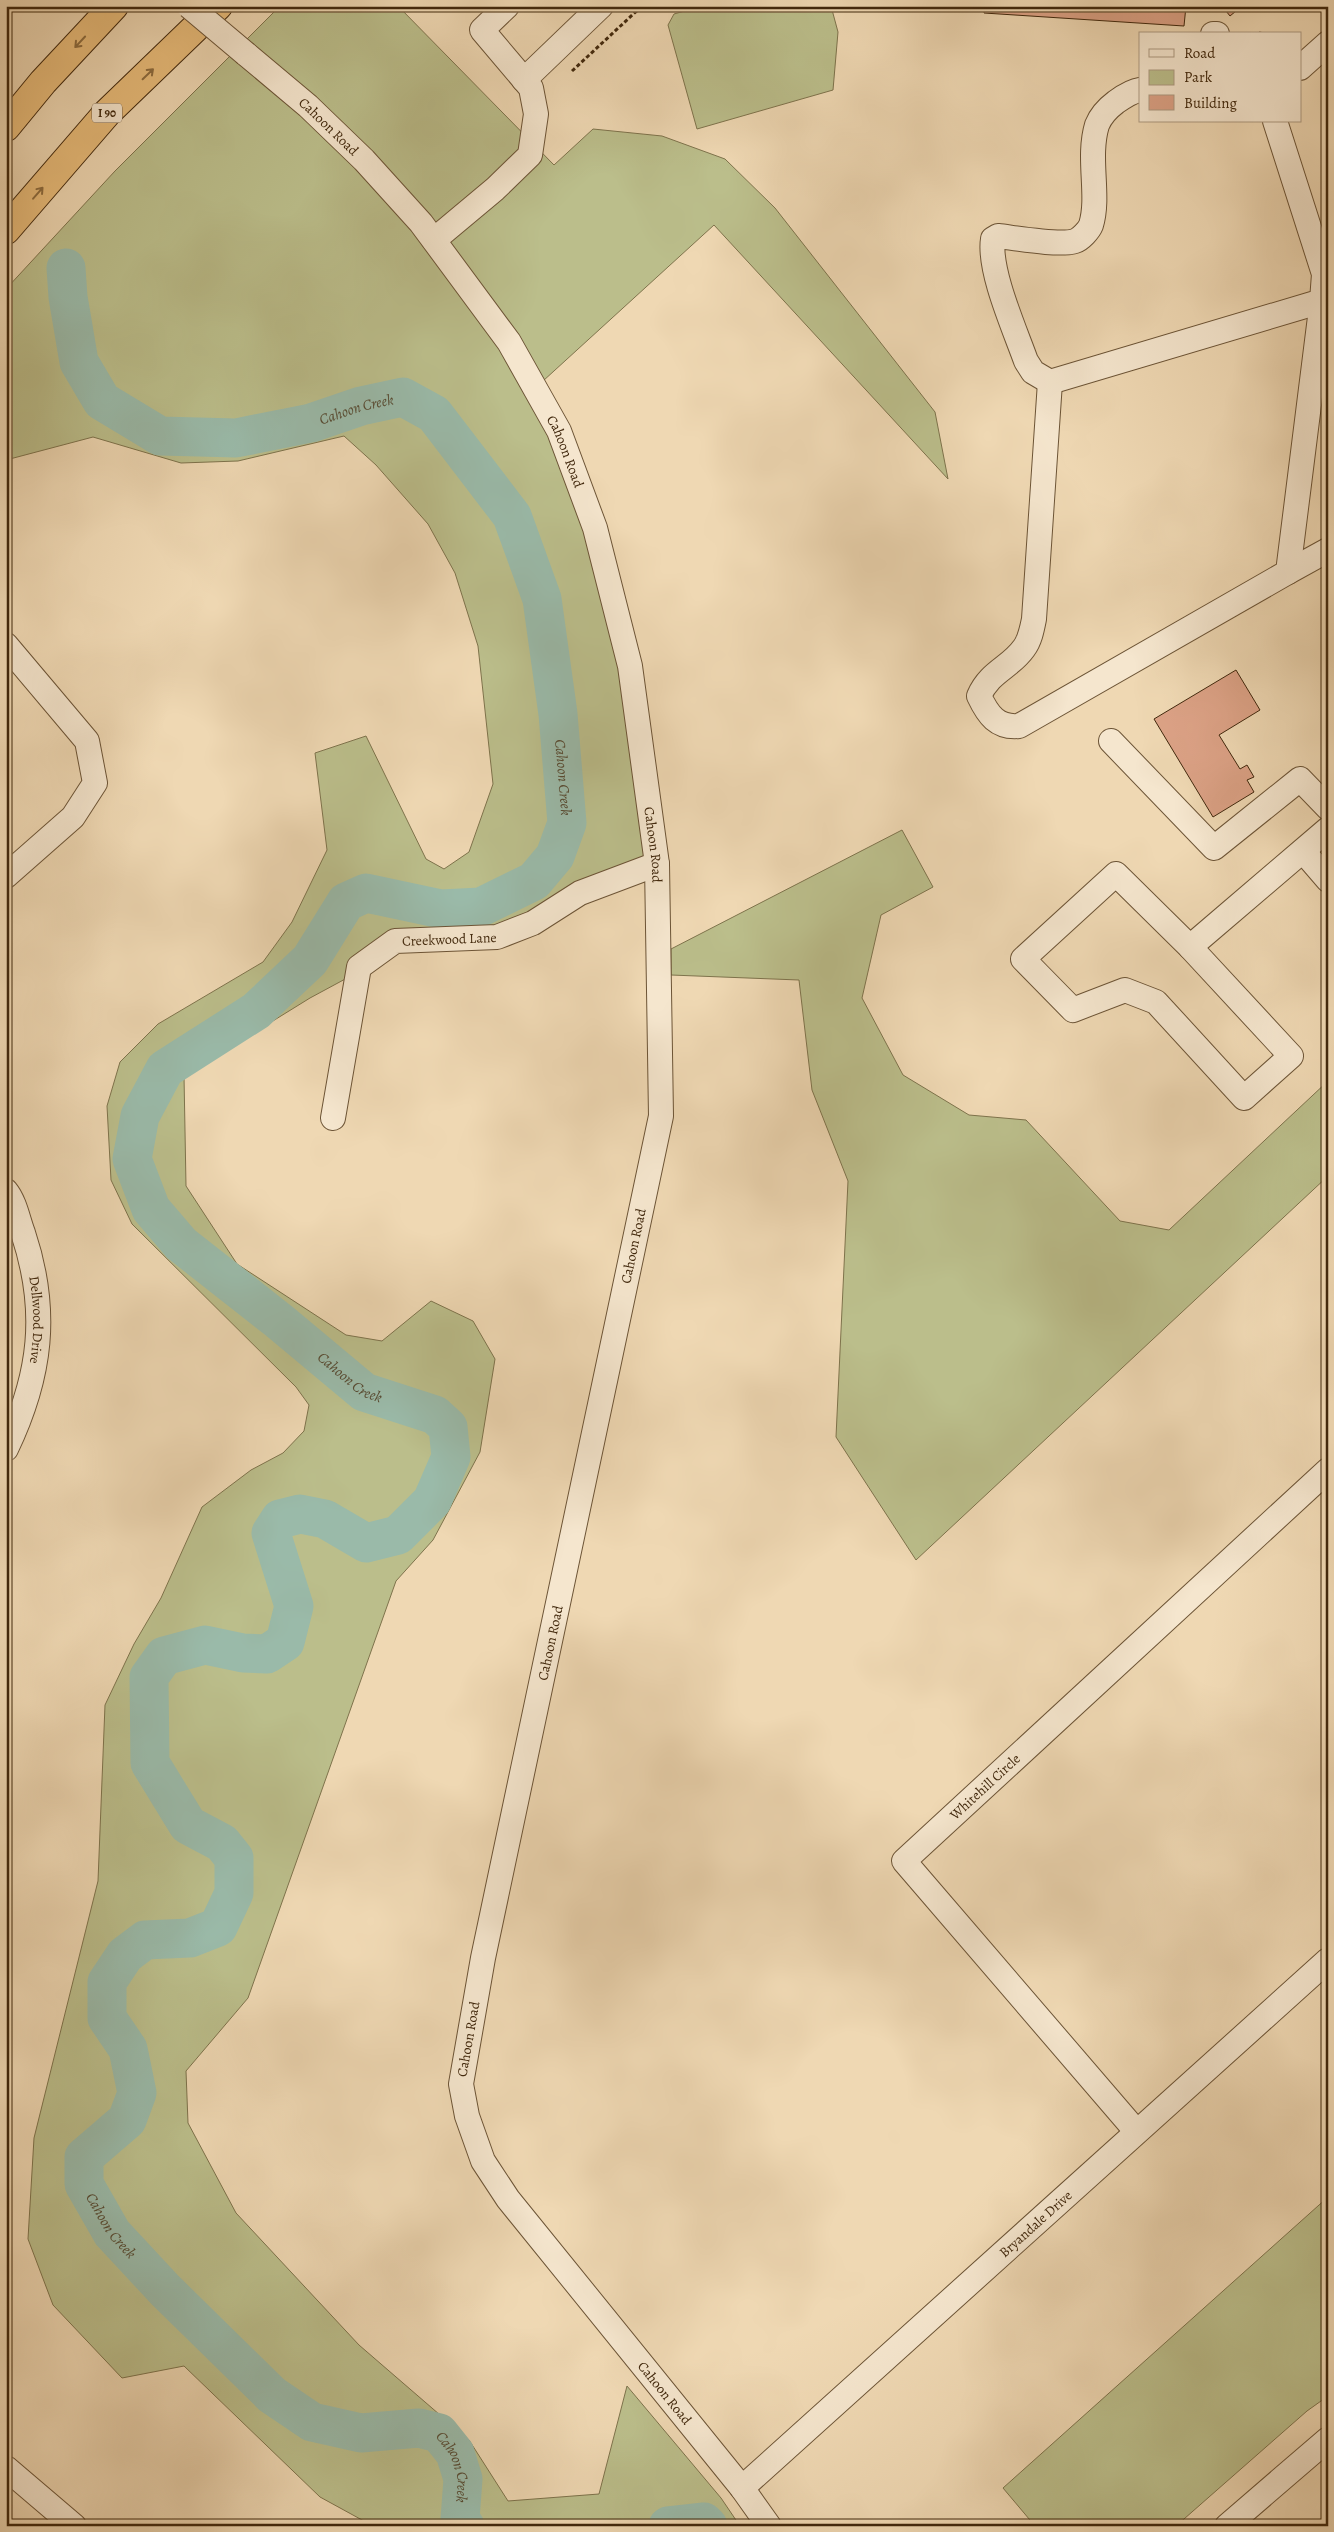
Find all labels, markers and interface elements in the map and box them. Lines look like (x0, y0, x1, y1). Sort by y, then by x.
legend (1139, 32, 1302, 122)
one-way arrow (75, 35, 87, 48)
text: Road (1184, 43, 1216, 63)
text: Park (1184, 67, 1213, 87)
one-way arrow (142, 68, 154, 80)
street label: Cahoon Road (295, 93, 363, 160)
text: Building (1184, 93, 1237, 113)
road number: I 90 (92, 104, 122, 122)
one-way arrow (32, 187, 43, 200)
water label: Cahoon Creek (317, 389, 396, 429)
street label: Cahoon Road (542, 412, 588, 491)
water label: Cahoon Creek (550, 738, 576, 817)
street label: Cahoon Road (639, 806, 666, 883)
street label: Creekwood Lane (402, 928, 497, 951)
street label: Cahoon Road (616, 1206, 651, 1285)
street label: Dellwood Drive (24, 1274, 47, 1365)
water label: Cahoon Creek (313, 1347, 385, 1407)
street label: Cahoon Road (533, 1603, 568, 1682)
street label: Whitehill Circle (945, 1749, 1025, 1825)
street label: Cahoon Road (453, 1999, 485, 2078)
street label: Bryandale Drive (995, 2186, 1076, 2262)
water label: Cahoon Creek (81, 2189, 141, 2263)
street label: Cahoon Road (633, 2357, 696, 2429)
water label: Cahoon Creek (431, 2427, 473, 2504)

